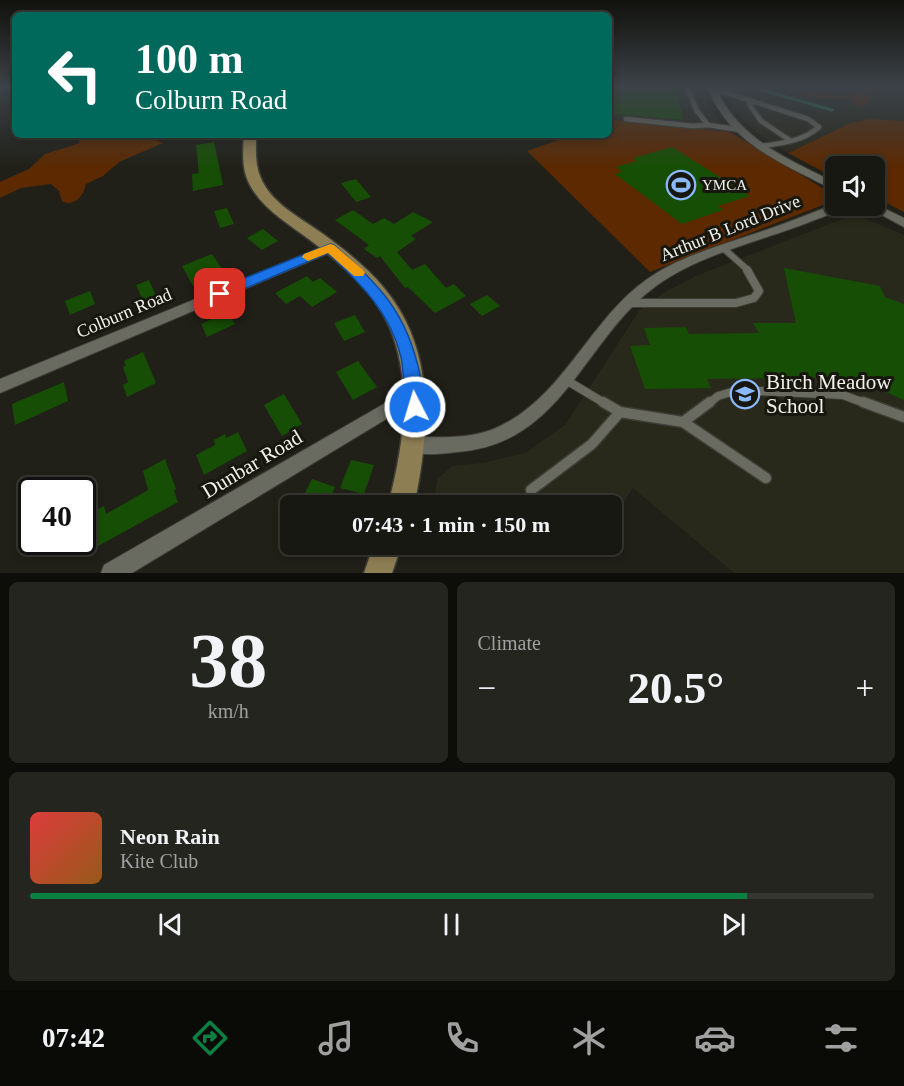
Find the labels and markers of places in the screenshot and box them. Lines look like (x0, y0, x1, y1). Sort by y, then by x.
sports icon: YMCA (665, 169, 697, 201)
place label: YMCA (702, 177, 747, 193)
pin (194, 268, 245, 319)
place label: Birch Meadow School (766, 370, 892, 418)
school or university icon: Birch Meadow School (729, 378, 761, 410)

